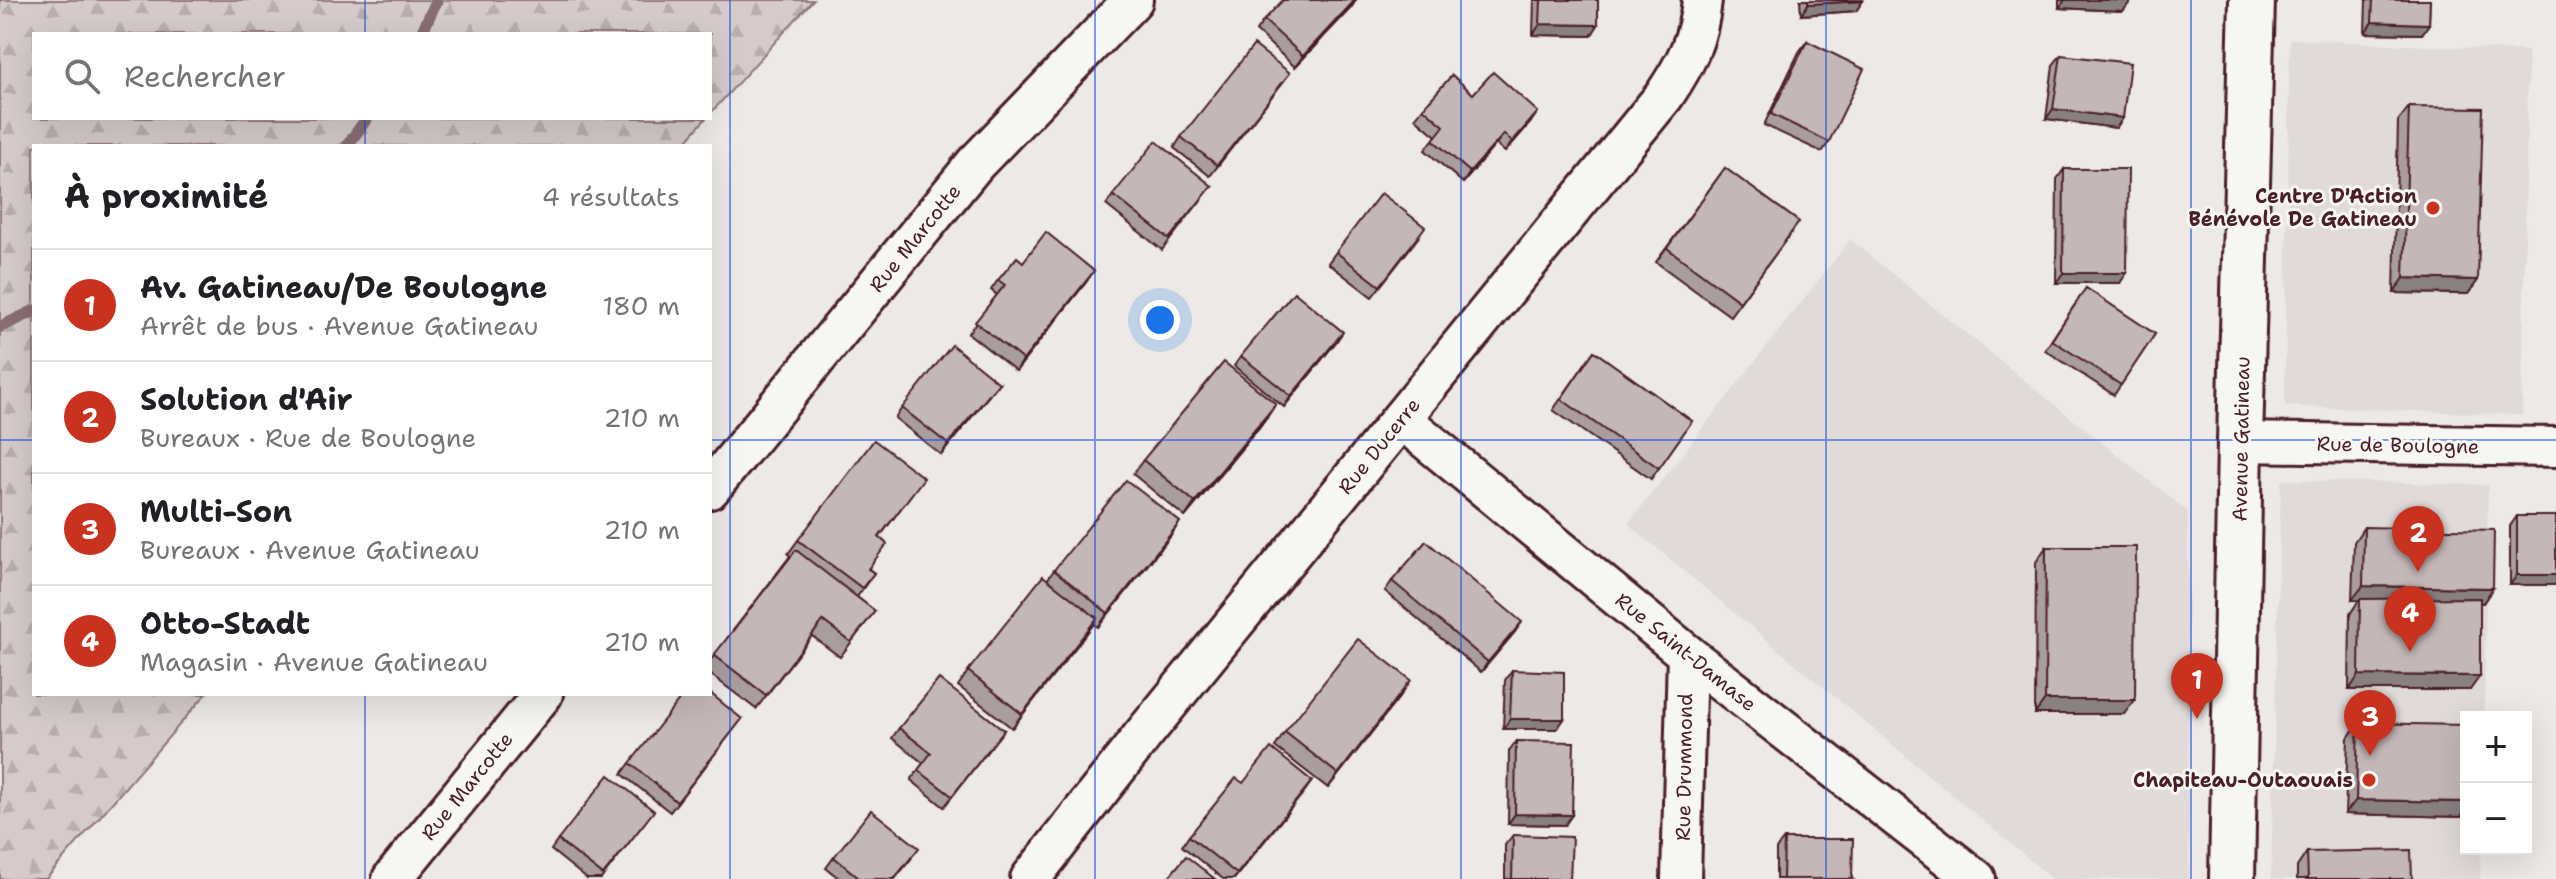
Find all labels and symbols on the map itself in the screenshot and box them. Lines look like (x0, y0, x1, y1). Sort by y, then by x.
street label: Rue Marcotte (863, 179, 967, 297)
place label: Centre D'Action Bénévole De Gatineau (2188, 183, 2417, 232)
marker: Centre D'Action Bénévole De Gatineau (2424, 199, 2442, 217)
your location (1140, 300, 1180, 340)
street label: Avenue Gatineau (2227, 356, 2255, 522)
street label: Rue Ducerre (1332, 392, 1426, 500)
street label: Rue de Boulogne (2316, 431, 2480, 459)
pin: 2 (2392, 506, 2444, 572)
pin: 4 (2384, 586, 2436, 652)
street label: Rue Saint-Damase (1610, 587, 1762, 717)
pin: 1 (2171, 653, 2223, 719)
pin: 3 (2344, 690, 2396, 756)
street label: Rue Drummond (1670, 693, 1698, 841)
street label: Rue Marcotte (415, 727, 519, 845)
place label: Chapiteau-Outaouais (2133, 767, 2353, 793)
marker: Chapiteau-Outaouais (2360, 771, 2378, 789)

